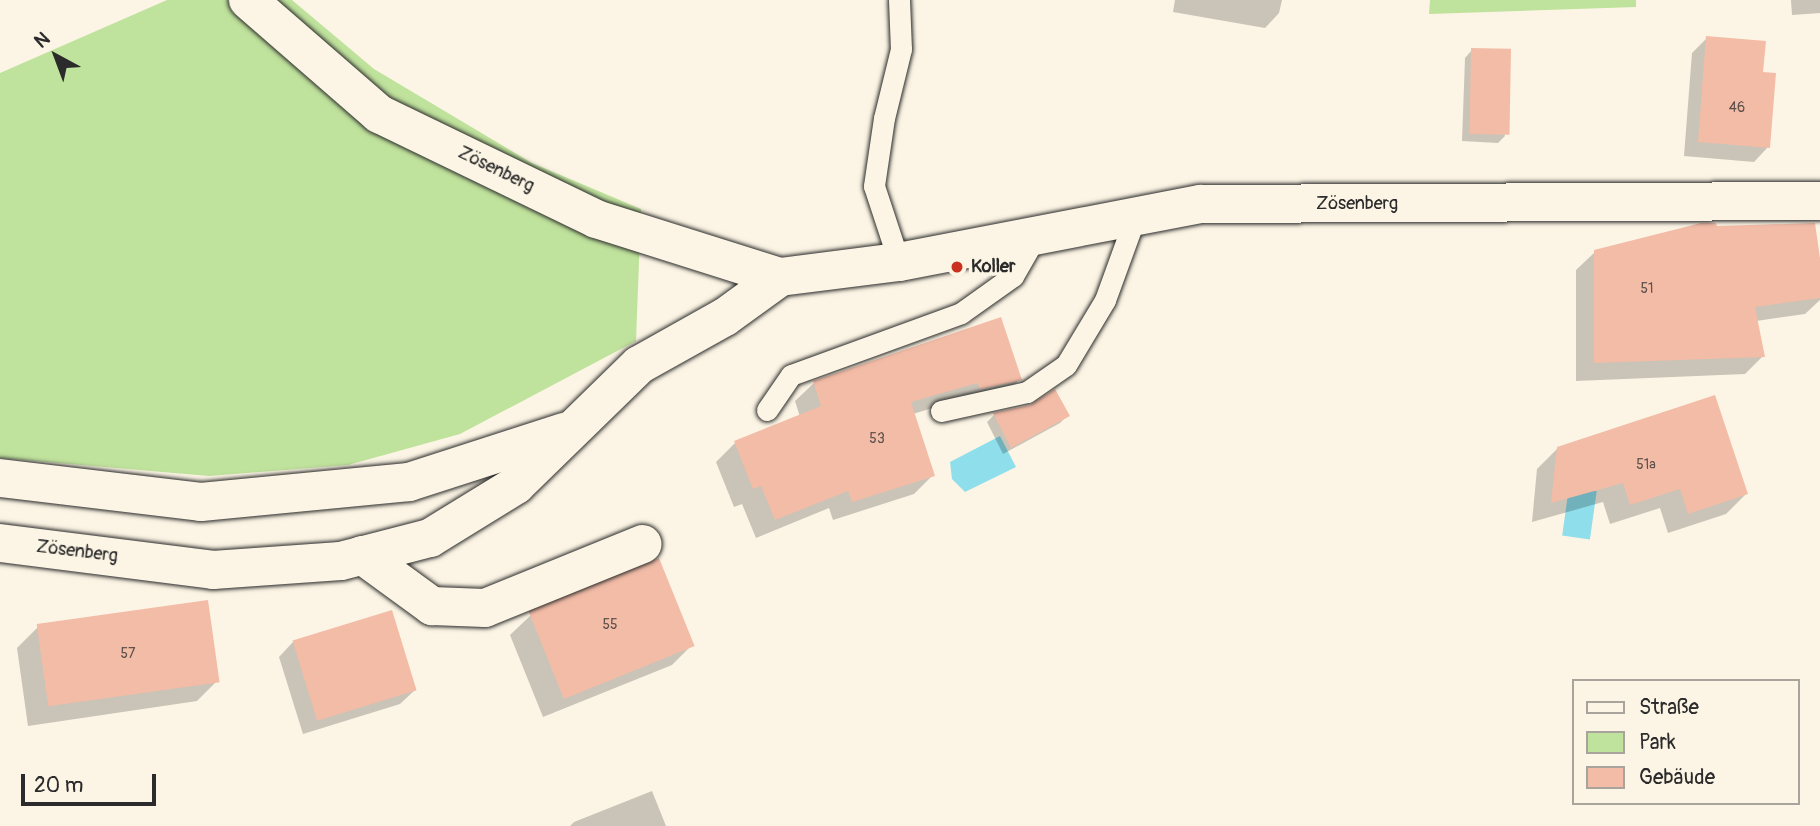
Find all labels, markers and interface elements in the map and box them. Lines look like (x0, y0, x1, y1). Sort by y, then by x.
north arrow (21, 21, 91, 91)
text: N (29, 27, 55, 53)
house number: 46 (1729, 100, 1745, 116)
street label: Zösenberg (454, 142, 538, 198)
street label: Zösenberg (1316, 193, 1398, 215)
place label: Koller (971, 256, 1015, 278)
marker: Koller (949, 259, 965, 275)
house number: 51 (1640, 281, 1654, 297)
house number: 53 (869, 431, 885, 447)
house number: 51a (1636, 457, 1656, 473)
street label: Zösenberg (35, 536, 119, 568)
house number: 55 (602, 617, 618, 633)
house number: 57 (121, 646, 135, 662)
legend (1572, 679, 1799, 805)
text: Straße (1639, 694, 1699, 721)
text: Park (1639, 729, 1676, 756)
scale bar (24, 760, 159, 804)
text: Gebäude (1639, 764, 1715, 791)
text: 20 m (34, 772, 83, 799)

